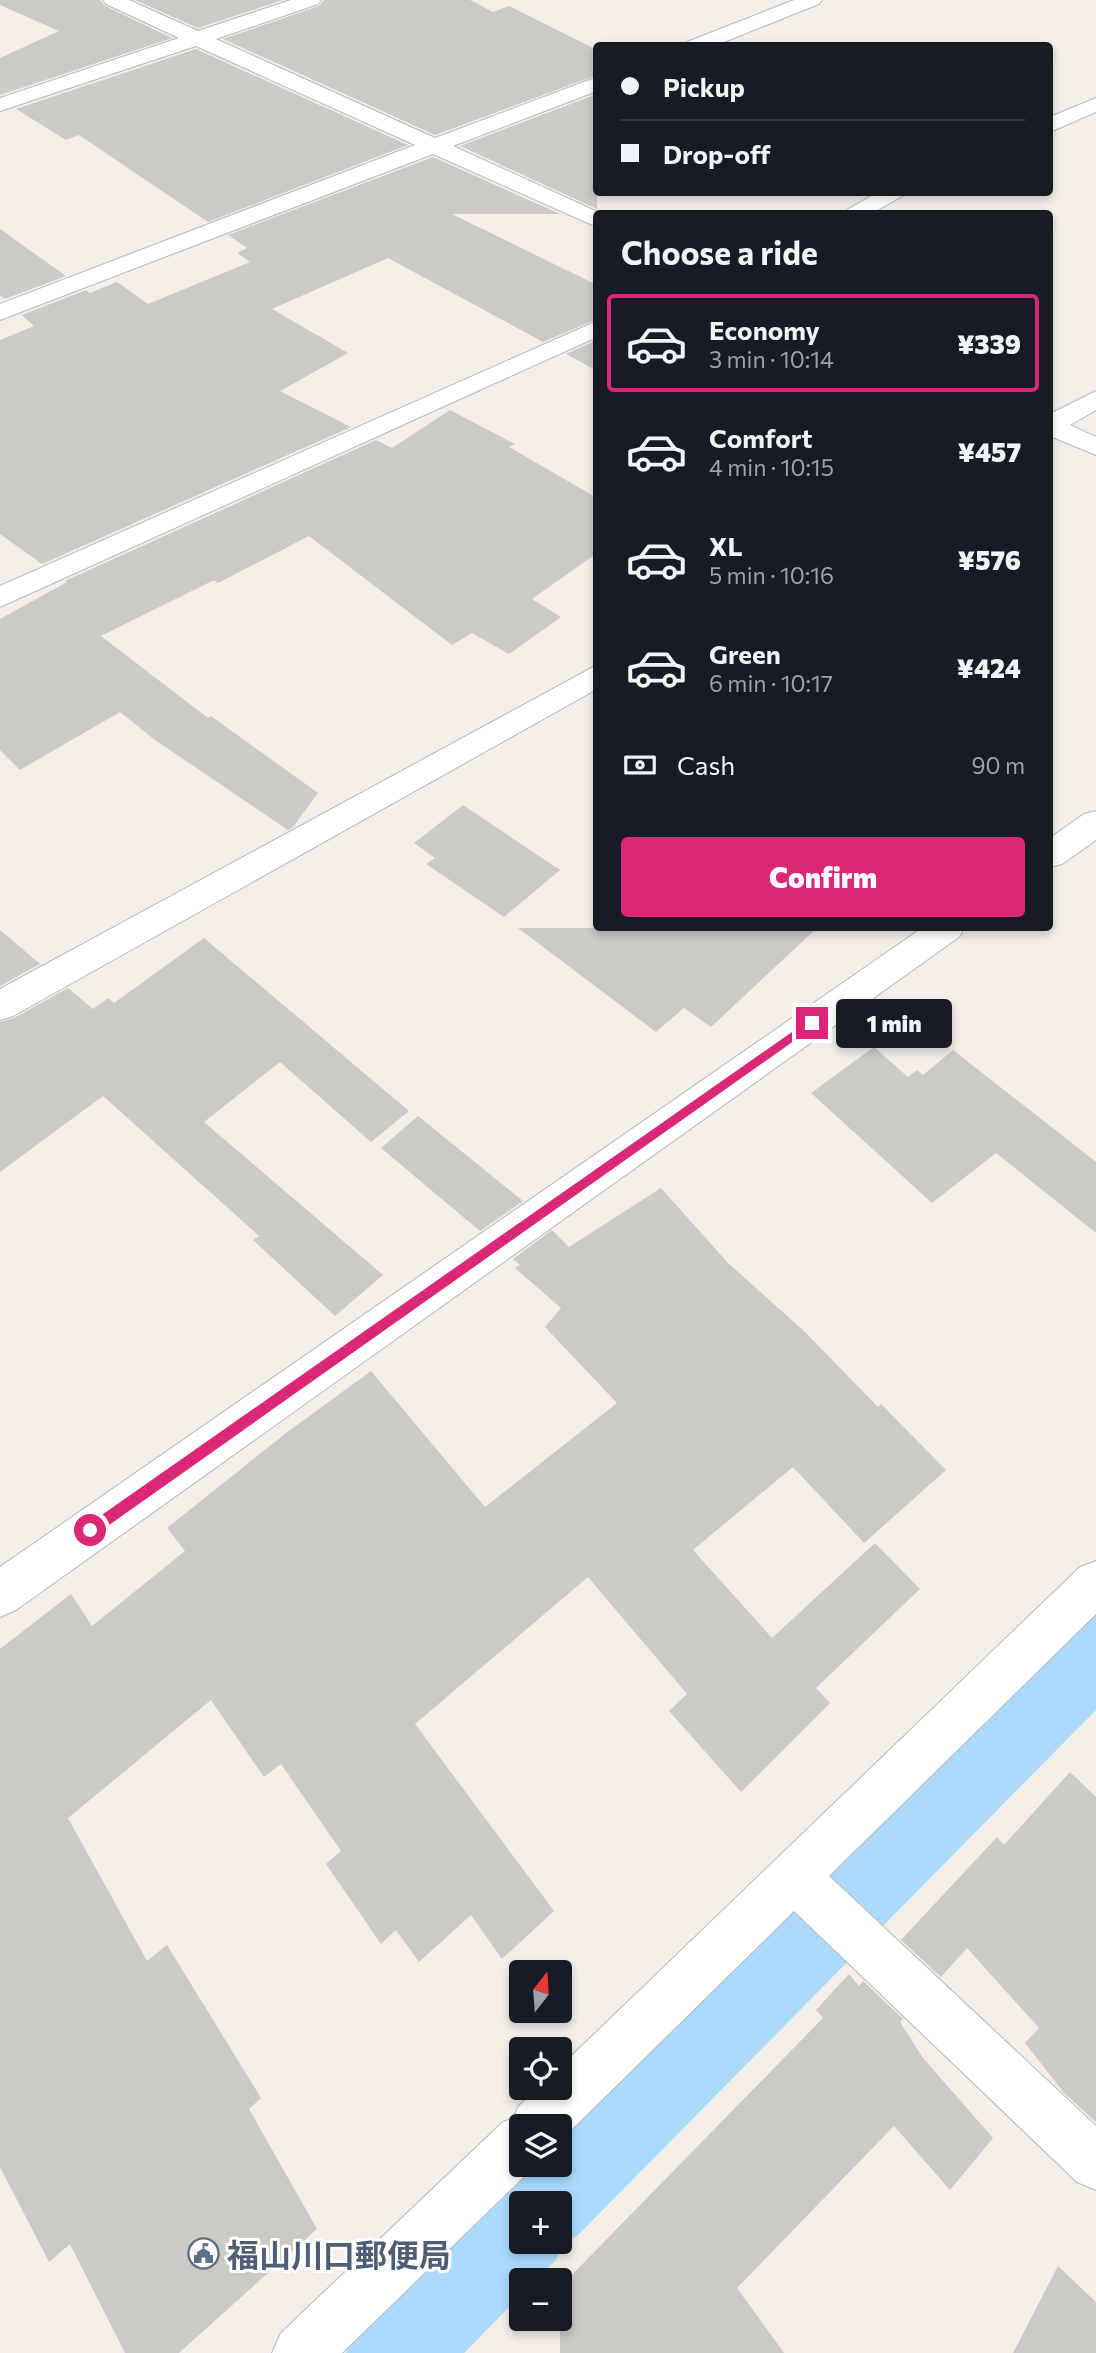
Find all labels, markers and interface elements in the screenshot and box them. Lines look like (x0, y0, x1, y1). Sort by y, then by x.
text: Pickup (663, 71, 745, 102)
text: Drop-off (663, 138, 770, 169)
text: Choose a ride (621, 232, 818, 272)
icon: car (625, 312, 688, 375)
text: Economy (709, 314, 820, 345)
text: ¥339 (957, 328, 1021, 359)
text: 3 min · 10:14 (709, 345, 834, 373)
icon: car (625, 420, 688, 483)
text: Comfort (709, 422, 812, 453)
text: ¥457 (958, 436, 1021, 467)
text: 4 min · 10:15 (709, 453, 834, 481)
icon: car (625, 528, 688, 591)
text: XL (709, 530, 743, 561)
text: ¥576 (958, 544, 1021, 575)
text: 5 min · 10:16 (709, 561, 834, 589)
icon: car (625, 636, 688, 699)
text: Green (709, 638, 781, 669)
text: ¥424 (957, 652, 1021, 683)
text: 6 min · 10:17 (709, 669, 833, 697)
icon: cash (621, 746, 659, 784)
text: Cash (677, 749, 735, 780)
text: 90 m (972, 751, 1025, 779)
button: Confirm (621, 837, 1025, 917)
callout: 1 min (836, 998, 952, 1048)
route end (796, 1007, 828, 1039)
text: 1 min (866, 1009, 922, 1037)
route start (74, 1514, 106, 1546)
north arrow (509, 1960, 572, 2023)
map controls (509, 1960, 572, 2331)
button: locate (509, 2037, 572, 2100)
button: layers (509, 2114, 572, 2177)
button: + (509, 2191, 572, 2254)
place label: 福山川口郵便局 (227, 2234, 451, 2274)
public building icon: 福山川口郵便局 (187, 2237, 221, 2271)
button: − (509, 2268, 572, 2331)

